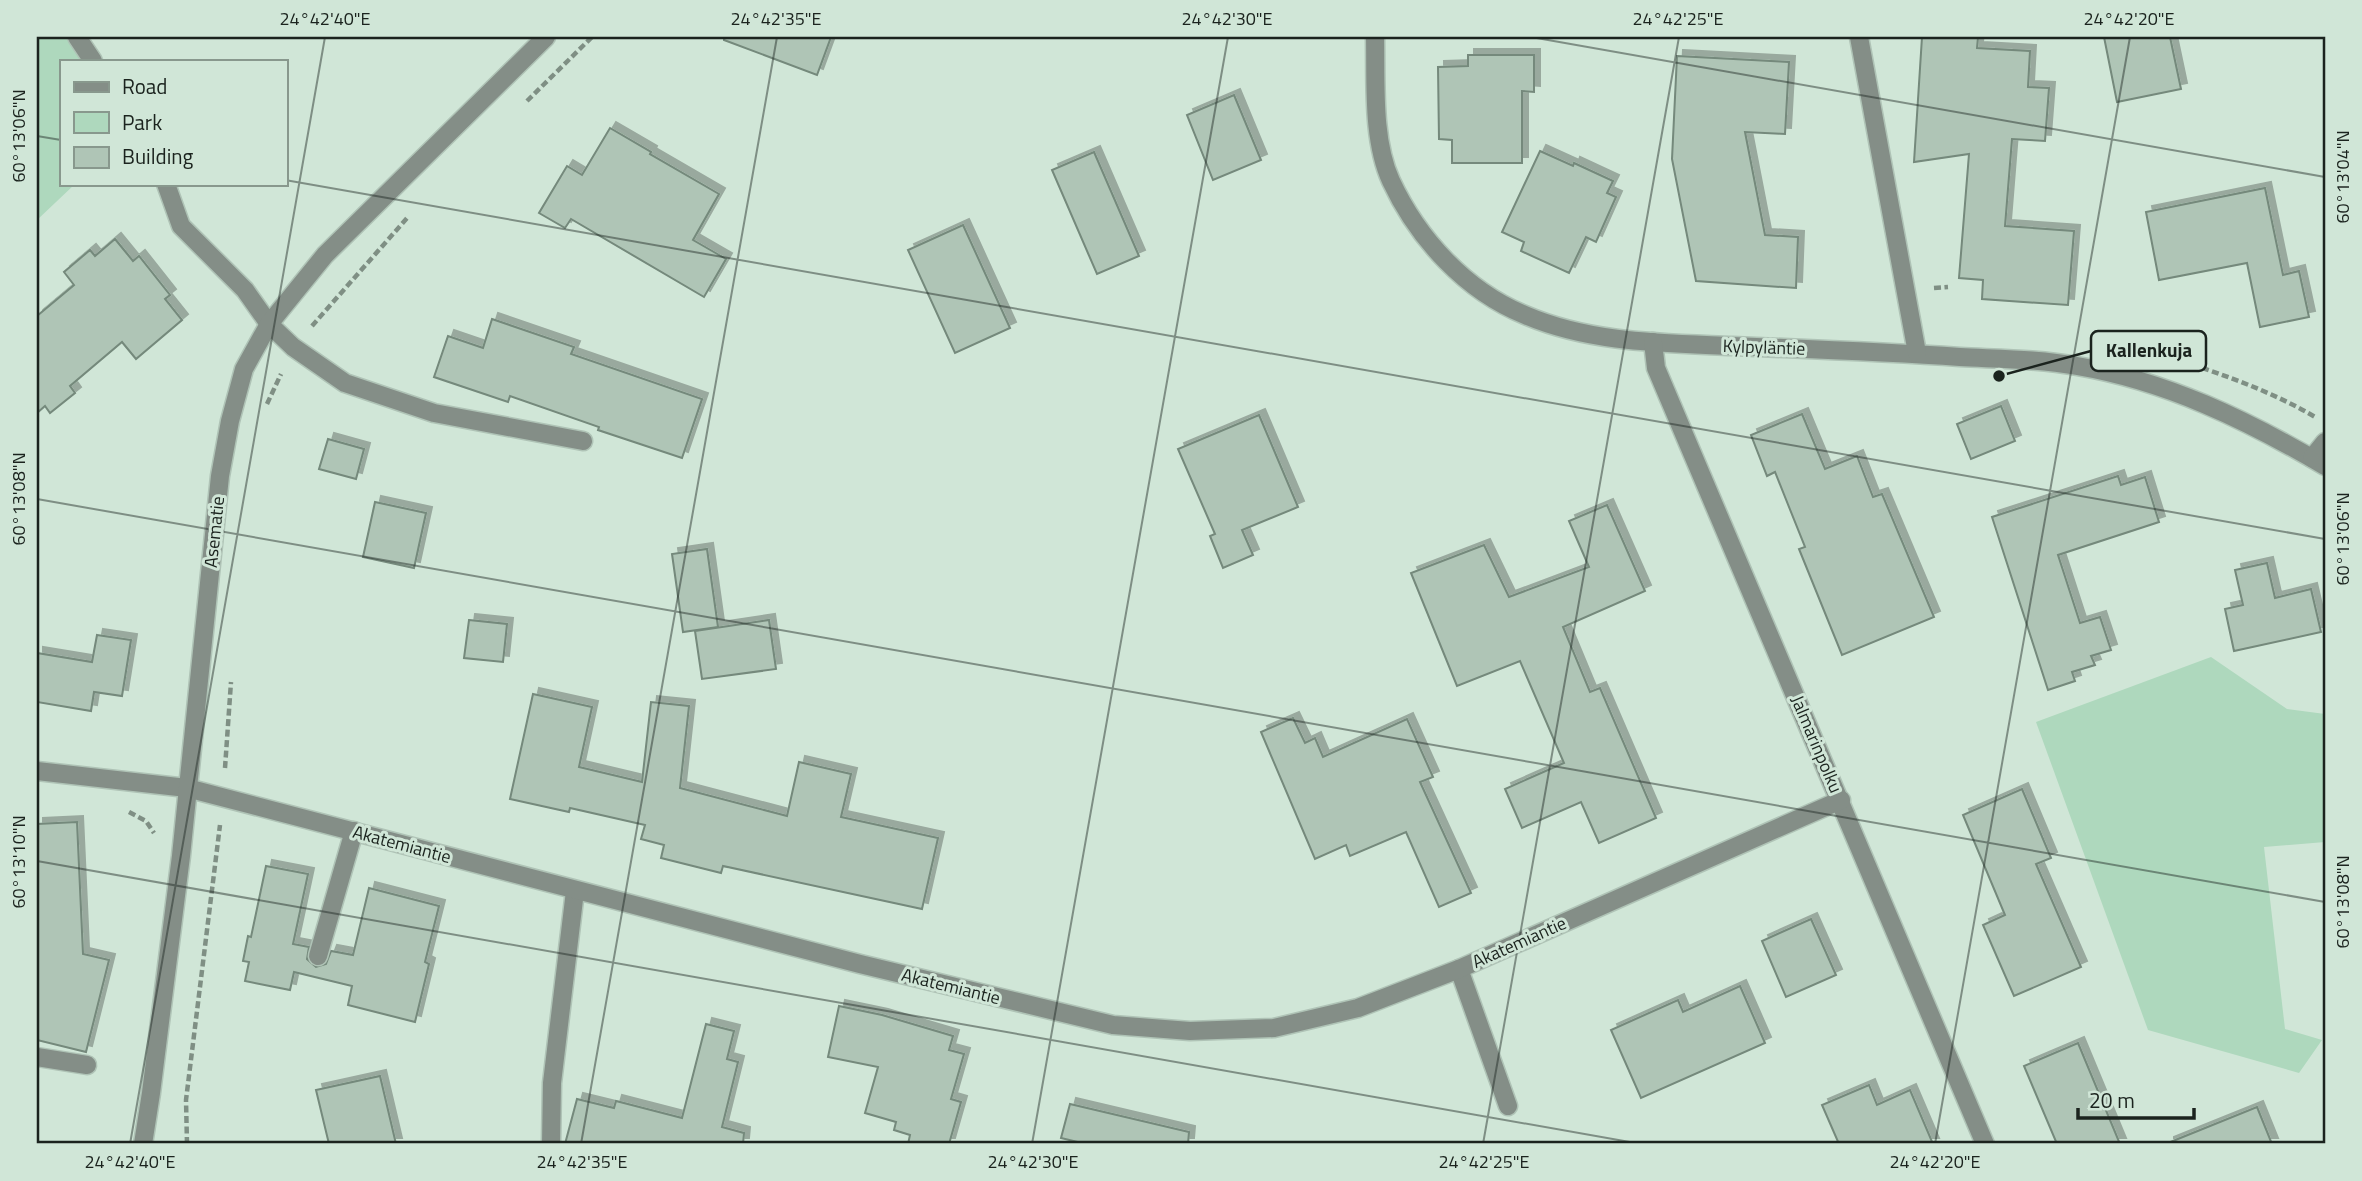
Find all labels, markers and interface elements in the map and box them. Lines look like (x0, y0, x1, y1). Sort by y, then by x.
text: 24°42'40"E (280, 5, 371, 32)
text: 24°42'35"E (731, 5, 822, 32)
text: 24°42'30"E (1182, 5, 1273, 32)
text: 24°42'25"E (1633, 5, 1724, 32)
text: 24°42'20"E (2084, 5, 2175, 32)
legend (60, 60, 287, 186)
text: Road (122, 70, 167, 102)
text: 60°13'06"N (5, 89, 32, 183)
text: Park (122, 106, 162, 138)
text: 60°13'04"N (2329, 130, 2356, 224)
text: Building (122, 140, 194, 172)
callout: Kallenkuja (2091, 331, 2206, 371)
street label: Kylpyläntie (1722, 332, 1806, 362)
text: Kallenkuja (2106, 335, 2192, 364)
text: 60°13'08"N (5, 452, 32, 546)
text: 60°13'06"N (2329, 492, 2356, 586)
street label: Asematie (197, 495, 231, 569)
street label: Jalmarinpolku (1784, 691, 1850, 797)
text: 60°13'10"N (5, 815, 32, 909)
street label: Akatemiantie (350, 818, 454, 870)
text: 60°13'08"N (2329, 855, 2356, 949)
street label: Akatemiantie (1468, 909, 1570, 975)
street label: Akatemiantie (899, 961, 1003, 1011)
scale bar (2078, 1076, 2194, 1120)
text: 20 m (2089, 1084, 2135, 1116)
text: 24°42'40"E (85, 1148, 176, 1175)
text: 24°42'35"E (537, 1148, 628, 1175)
text: 24°42'30"E (988, 1148, 1079, 1175)
text: 24°42'25"E (1439, 1148, 1530, 1175)
text: 24°42'20"E (1890, 1148, 1981, 1175)

